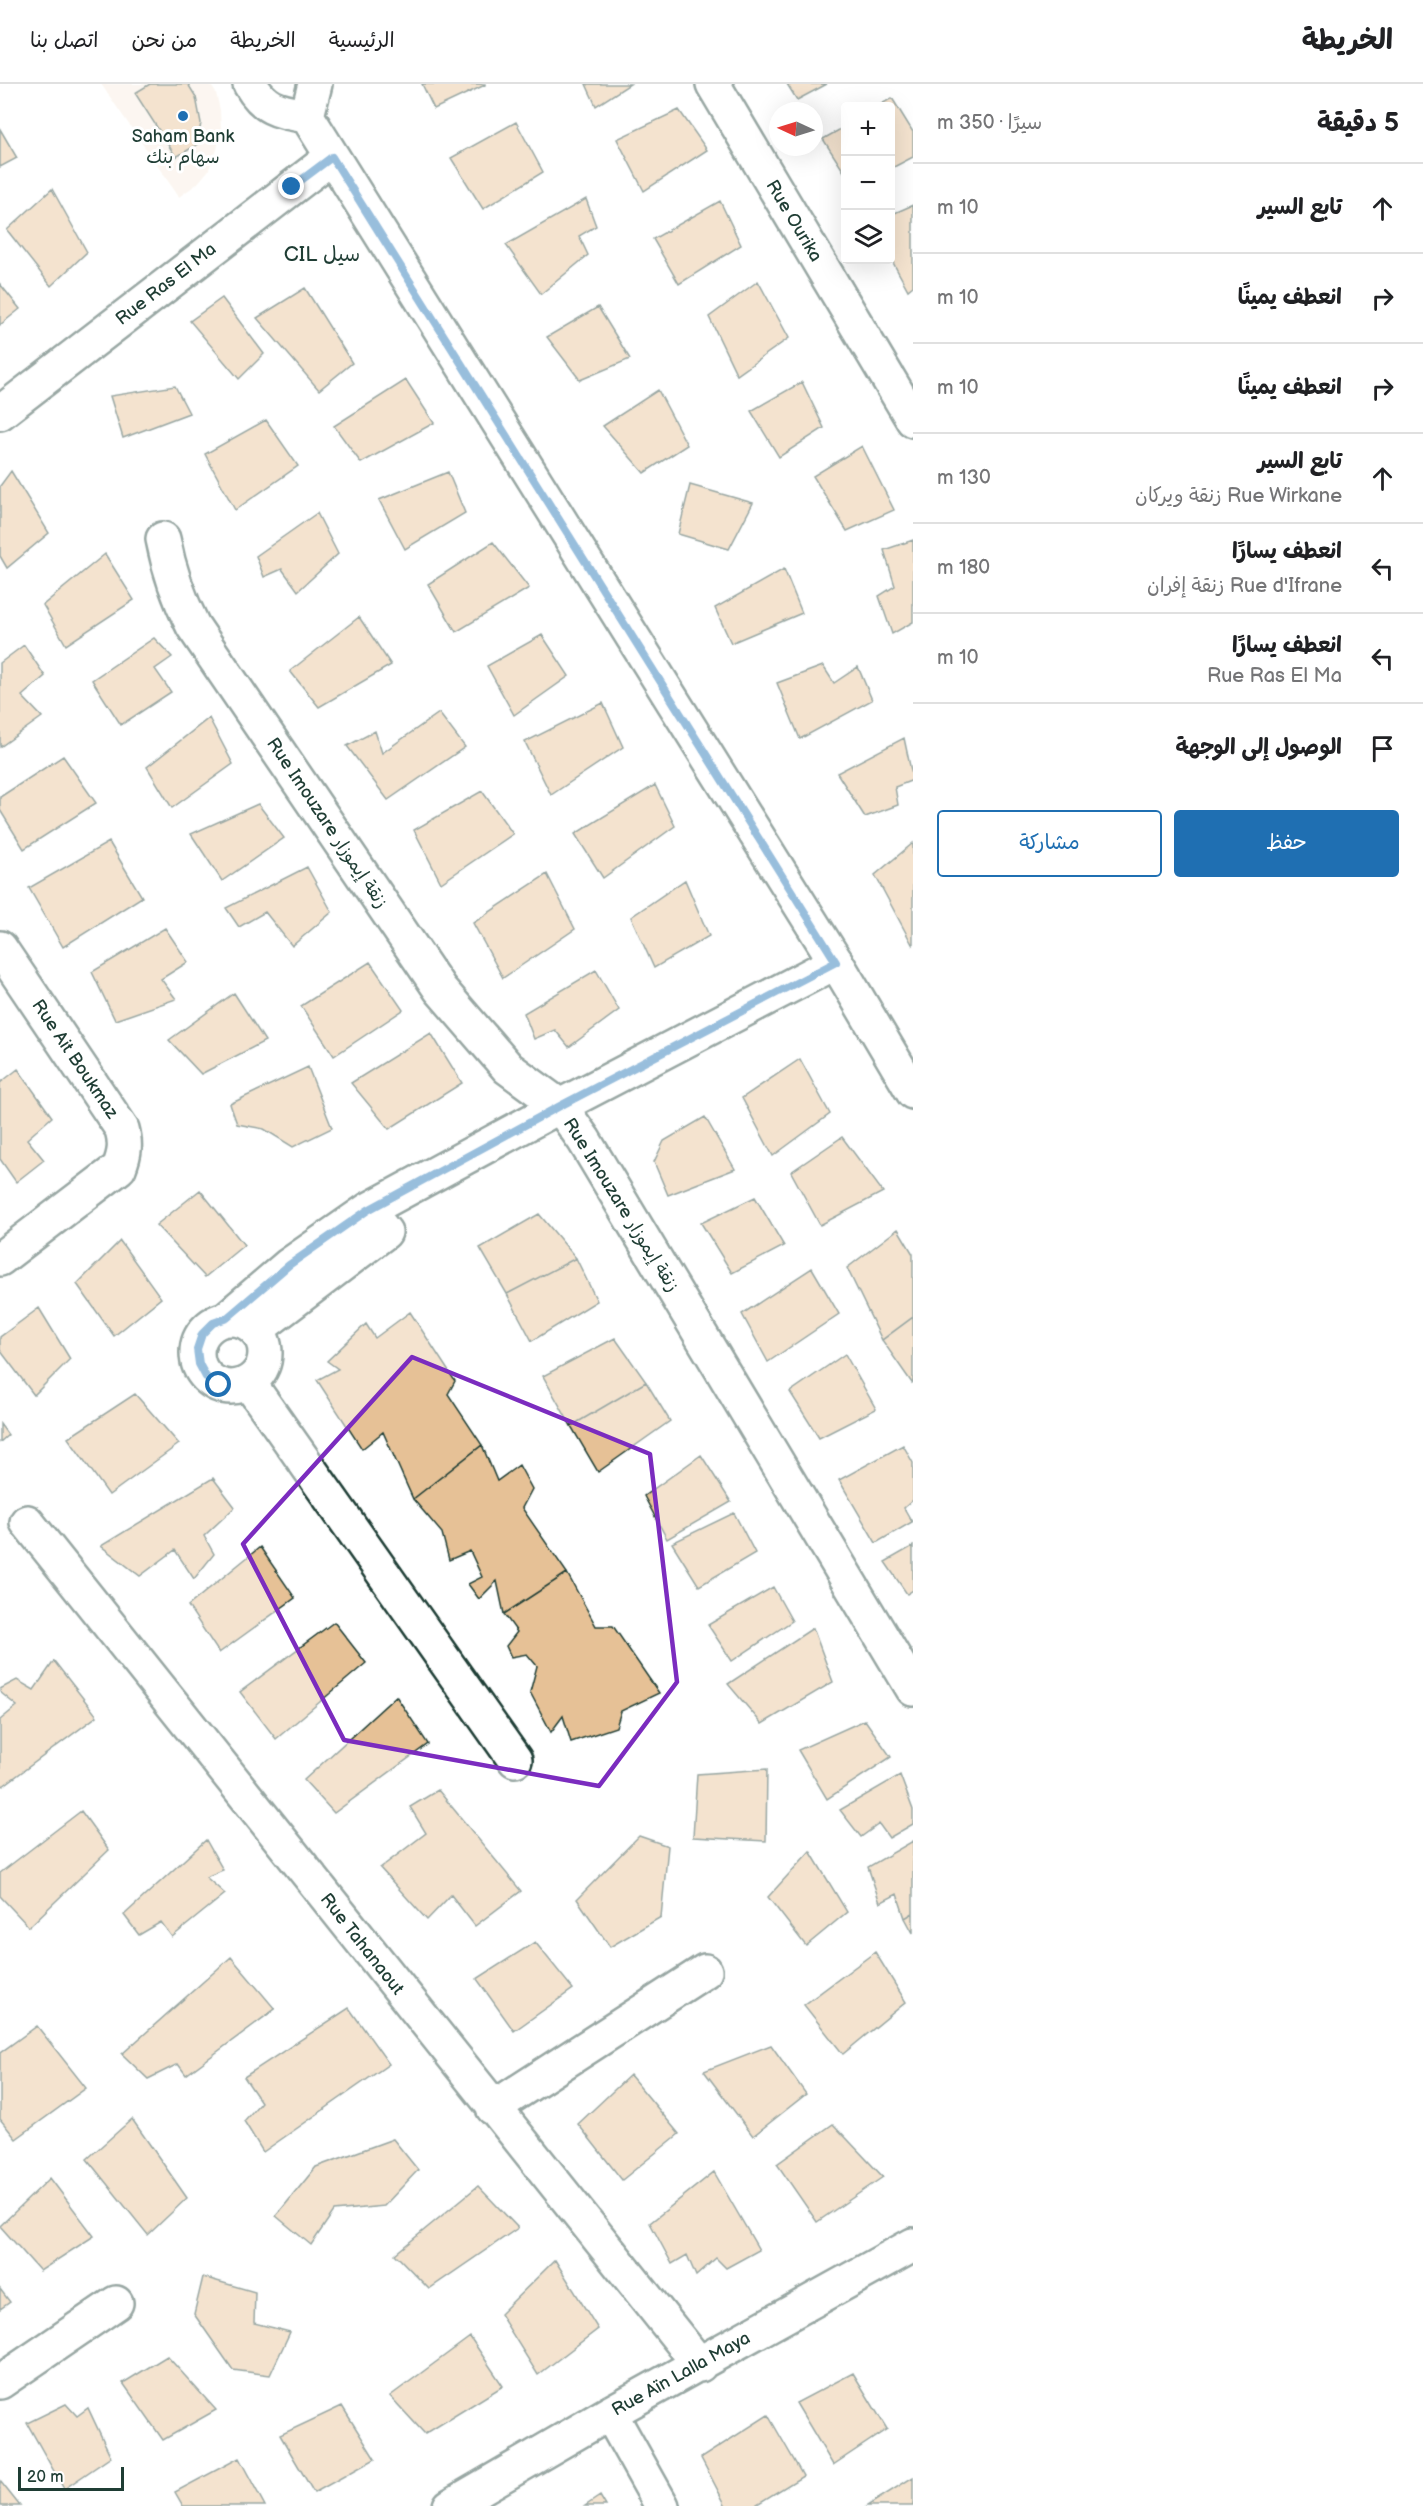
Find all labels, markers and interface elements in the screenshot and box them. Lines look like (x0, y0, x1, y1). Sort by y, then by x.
text: الخريطة (1302, 24, 1393, 57)
text: اتصل بنا (30, 28, 98, 53)
text: من نحن (131, 28, 197, 53)
text: الخريطة (230, 28, 296, 53)
text: الرئيسية (329, 28, 395, 53)
north arrow (769, 102, 823, 156)
map controls (841, 102, 895, 264)
button: + (841, 102, 895, 156)
text: 5 دقيقة (1317, 108, 1399, 139)
marker: Saham Bank سهام بنك (176, 109, 190, 123)
text: سيرًا · 350 m (937, 111, 1042, 135)
place label: Saham Bank سهام بنك (132, 126, 234, 171)
button: − (841, 156, 895, 210)
route end (278, 173, 304, 199)
street label: Rue Ourika (761, 176, 827, 266)
icon: ahead (1366, 192, 1399, 225)
text: تابع السير (1258, 194, 1342, 221)
text: 10 m (937, 196, 978, 220)
button: layers (841, 210, 895, 264)
street label: Rue Ras El Ma (112, 238, 220, 330)
district label: CIL سيل (284, 242, 360, 267)
icon: right (1366, 282, 1399, 315)
text: انعطف يمينًا (1238, 284, 1342, 311)
text: 10 m (937, 286, 978, 310)
icon: right (1366, 372, 1399, 405)
text: انعطف يمينًا (1238, 374, 1342, 401)
text: 10 m (937, 376, 978, 400)
text: تابع السير (1258, 448, 1342, 475)
icon: ahead (1366, 462, 1399, 495)
text: 130 m (937, 466, 991, 490)
text: Rue Wirkane زنقة ويركان (1135, 484, 1342, 508)
text: انعطف يسارًا (1232, 538, 1342, 565)
icon: left (1366, 552, 1399, 585)
text: 180 m (937, 556, 990, 580)
text: Rue d'Ifrane زنقة إفران (1147, 574, 1342, 598)
text: انعطف يسارًا (1232, 632, 1342, 659)
icon: left (1366, 642, 1399, 675)
text: 10 m (937, 646, 978, 670)
text: Rue Ras El Ma (1207, 664, 1342, 688)
icon: arrive (1366, 732, 1399, 765)
street label: Rue Imouzare زنقة إيموزار (262, 734, 392, 912)
text: الوصول إلى الوجهة (1175, 734, 1342, 761)
button: مشاركة (937, 810, 1162, 877)
button: حفظ (1174, 810, 1399, 877)
street label: Rue Ait Boukmaz (27, 996, 123, 1123)
street label: Rue Imouzare زنقة إيموزار (559, 1114, 683, 1296)
route start (205, 1371, 231, 1397)
street label: Rue Tahanaout (316, 1889, 408, 1999)
street label: Rue Aïn Lalla Maya (608, 2327, 754, 2421)
scale bar (18, 2464, 124, 2492)
text: 20 m (27, 2468, 63, 2487)

